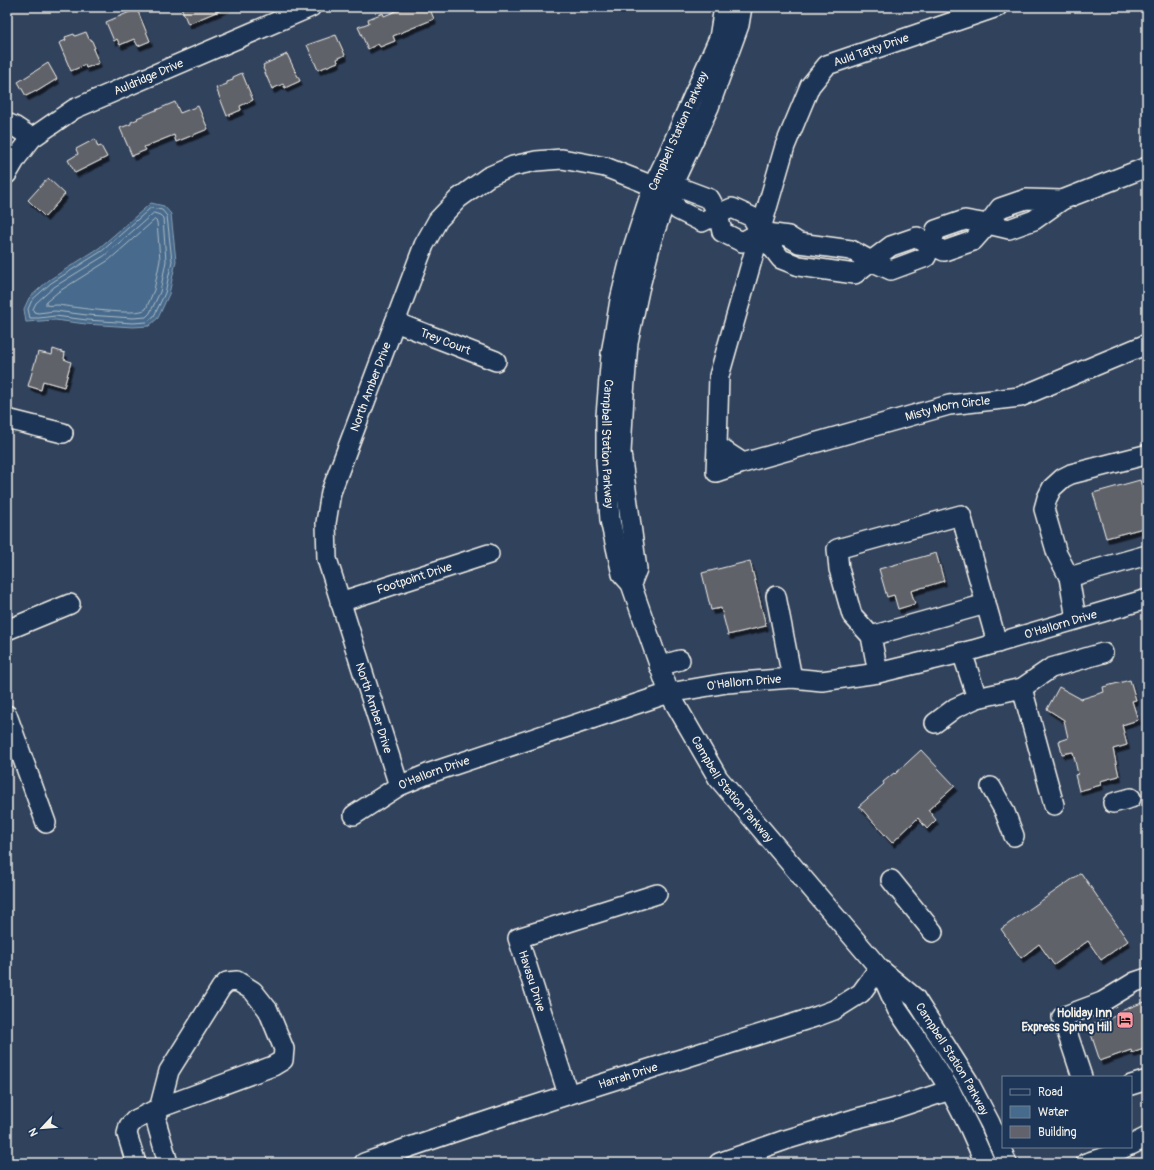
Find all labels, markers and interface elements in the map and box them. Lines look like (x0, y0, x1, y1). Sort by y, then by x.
street label: Auld Tatty Drive (831, 31, 911, 70)
street label: Auldridge Drive (111, 56, 186, 99)
street label: Campbell Station Parkway (645, 69, 712, 193)
street label: Trey Court (418, 325, 473, 359)
street label: North Amber Drive (347, 340, 395, 434)
street label: Campbell Station Parkway (598, 379, 616, 509)
street label: Misty Morn Circle (904, 393, 991, 425)
street label: Footpoint Drive (375, 559, 454, 598)
street label: O'Hallorn Drive (1023, 607, 1099, 643)
street label: North Amber Drive (352, 661, 395, 755)
street label: O'Hallorn Drive (706, 672, 782, 694)
street label: Campbell Station Parkway (687, 734, 776, 846)
street label: O'Hallorn Drive (396, 753, 472, 793)
street label: Havasu Drive (515, 949, 548, 1014)
street label: Campbell Station Parkway (912, 1000, 992, 1118)
place label: Holiday Inn Express Spring Hill (1022, 1006, 1112, 1035)
hotel icon: Holiday Inn Express Spring Hill (1115, 1010, 1135, 1030)
street label: Harrah Drive (597, 1060, 660, 1093)
legend (1002, 1076, 1132, 1148)
text: Road (1038, 1085, 1063, 1100)
text: Water (1038, 1105, 1069, 1120)
north arrow (22, 1108, 62, 1148)
text: N (26, 1125, 41, 1138)
text: Building (1038, 1125, 1077, 1140)

